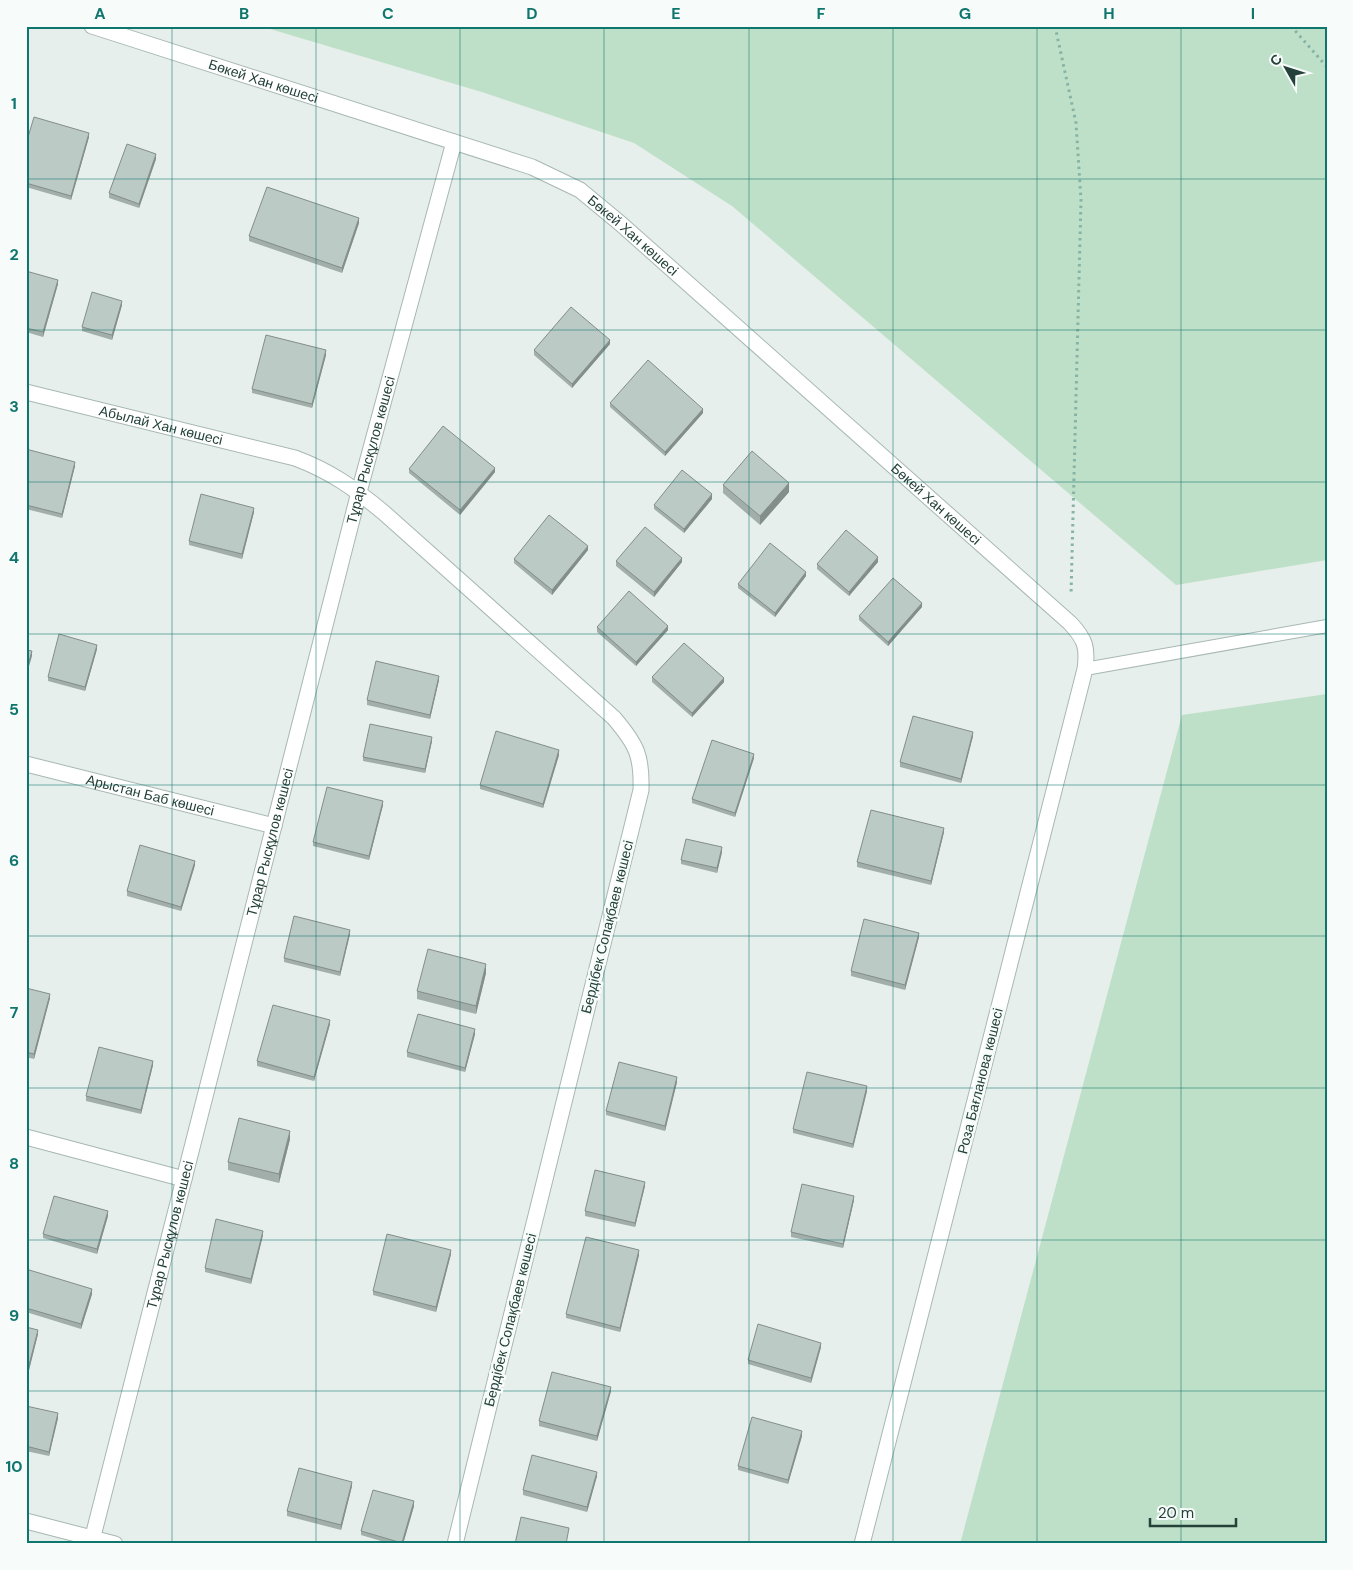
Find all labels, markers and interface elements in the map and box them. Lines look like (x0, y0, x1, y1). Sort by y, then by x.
text: A (94, 3, 106, 24)
text: B (239, 3, 249, 24)
text: C (382, 3, 394, 24)
text: D (526, 3, 538, 24)
text: E (671, 3, 681, 24)
text: F (817, 3, 826, 24)
text: G (959, 3, 971, 24)
text: H (1103, 3, 1115, 24)
text: I (1251, 3, 1255, 24)
north arrow (1260, 42, 1310, 92)
text: С (1266, 50, 1286, 69)
street label: Бөкей Хан көшесі (206, 55, 321, 107)
text: 1 (11, 93, 17, 114)
street label: Бөкей Хан көшесі (584, 191, 682, 280)
text: 2 (9, 244, 19, 265)
street label: Тұрар Рысқұлов көшесі (342, 374, 399, 526)
text: 3 (9, 396, 19, 417)
street label: Абылай Хан көшесі (97, 401, 225, 449)
street label: Бөкей Хан көшесі (887, 459, 985, 549)
text: 4 (9, 547, 19, 568)
text: 5 (9, 699, 19, 720)
street label: Тұрар Рысқұлов көшесі (242, 766, 297, 919)
street label: Арыстан Баб көшесі (84, 770, 216, 820)
street label: Бердібек Сопақбаев көшесі (577, 838, 637, 1016)
text: 6 (9, 850, 19, 871)
text: 7 (10, 1002, 19, 1023)
street label: Роза Бағланова көшесі (953, 1006, 1007, 1156)
text: 8 (9, 1153, 19, 1174)
street label: Тұрар Рысқұлов көшесі (142, 1159, 197, 1311)
street label: Бердібек Сопақбаев көшесі (480, 1231, 540, 1409)
text: 9 (9, 1305, 19, 1326)
text: 10 (5, 1456, 23, 1477)
scale bar (1150, 1495, 1237, 1527)
text: 20 m (1158, 1503, 1194, 1523)

